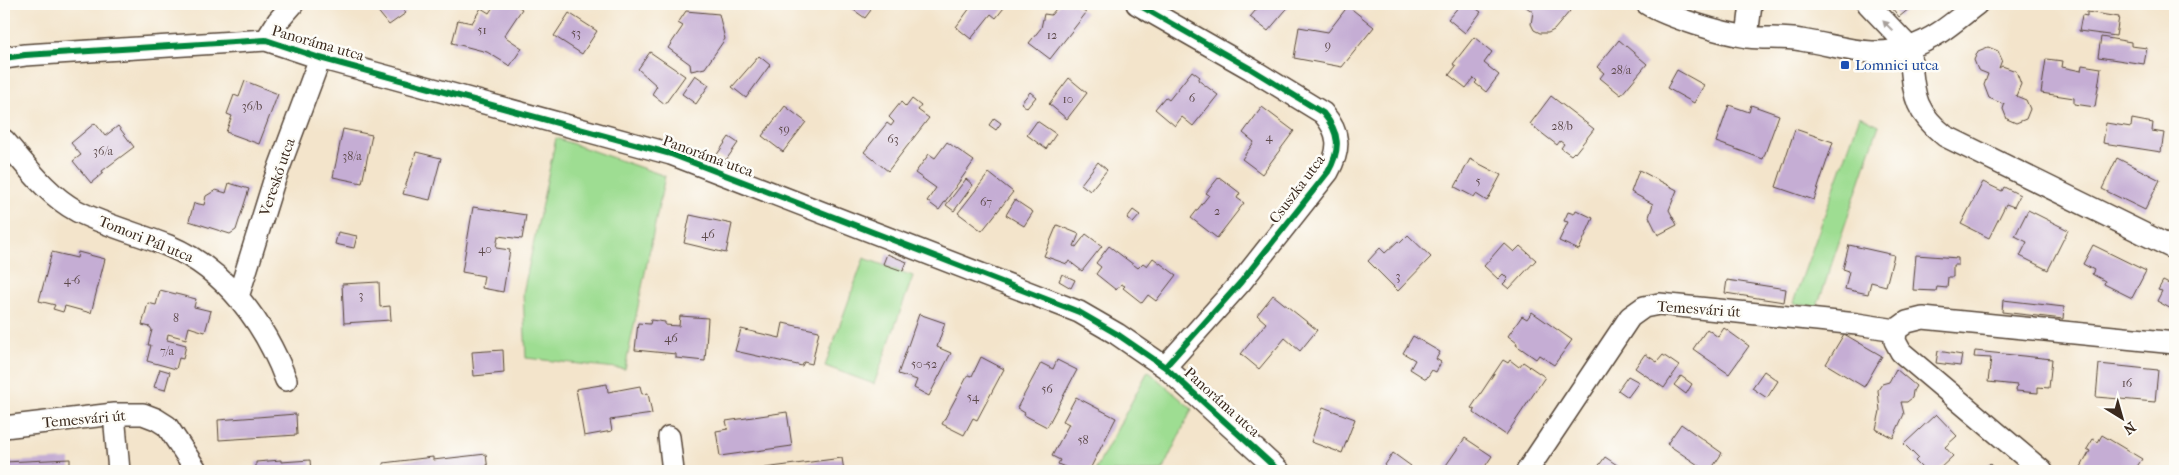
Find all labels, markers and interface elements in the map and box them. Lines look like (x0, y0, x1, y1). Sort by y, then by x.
one-way arrow (1882, 20, 1894, 32)
street label: Panoráma utca (270, 21, 367, 65)
house number: 51 (477, 23, 487, 37)
house number: 53 (571, 26, 581, 40)
house number: 12 (1047, 28, 1057, 42)
house number: 9 (1325, 38, 1331, 52)
place label: Lomnici utca (1855, 56, 1940, 74)
marker: Lomnici utca (1839, 59, 1851, 71)
house number: 28/a (1611, 63, 1632, 77)
house number: 6 (1189, 91, 1196, 105)
house number: 10 (1063, 92, 1073, 106)
house number: 36/b (242, 99, 262, 113)
house number: 28/b (1551, 119, 1573, 133)
house number: 59 (778, 122, 790, 136)
house number: 4 (1265, 130, 1273, 144)
street label: Panoráma utca (660, 131, 757, 181)
house number: 63 (887, 132, 899, 146)
street label: Vereskő utca (255, 135, 299, 219)
house number: 36/a (93, 144, 113, 158)
house number: 38/a (342, 149, 362, 163)
street label: Csuszka utca (1265, 150, 1329, 227)
house number: 5 (1475, 174, 1481, 188)
house number: 67 (980, 195, 992, 209)
house number: 2 (1214, 204, 1220, 218)
street label: Tomori Pál utca (96, 212, 197, 267)
house number: 46 (701, 227, 715, 241)
house number: 40 (478, 242, 492, 256)
house number: 3 (1396, 269, 1401, 283)
house number: 4-6 (64, 273, 81, 287)
house number: 3 (359, 288, 364, 302)
street label: Temesvári út (1657, 297, 1742, 321)
house number: 8 (173, 311, 179, 325)
house number: 46 (664, 331, 678, 345)
house number: 7/a (160, 344, 175, 358)
house number: 50-52 (911, 357, 937, 371)
street label: Panoráma utca (1181, 363, 1264, 441)
house number: 16 (2122, 376, 2133, 390)
house number: 56 (1041, 382, 1053, 396)
house number: 54 (967, 390, 980, 404)
north arrow (2096, 392, 2146, 442)
street label: Temesvári út (41, 406, 127, 432)
text: N (2120, 418, 2139, 438)
house number: 58 (1077, 433, 1089, 447)

